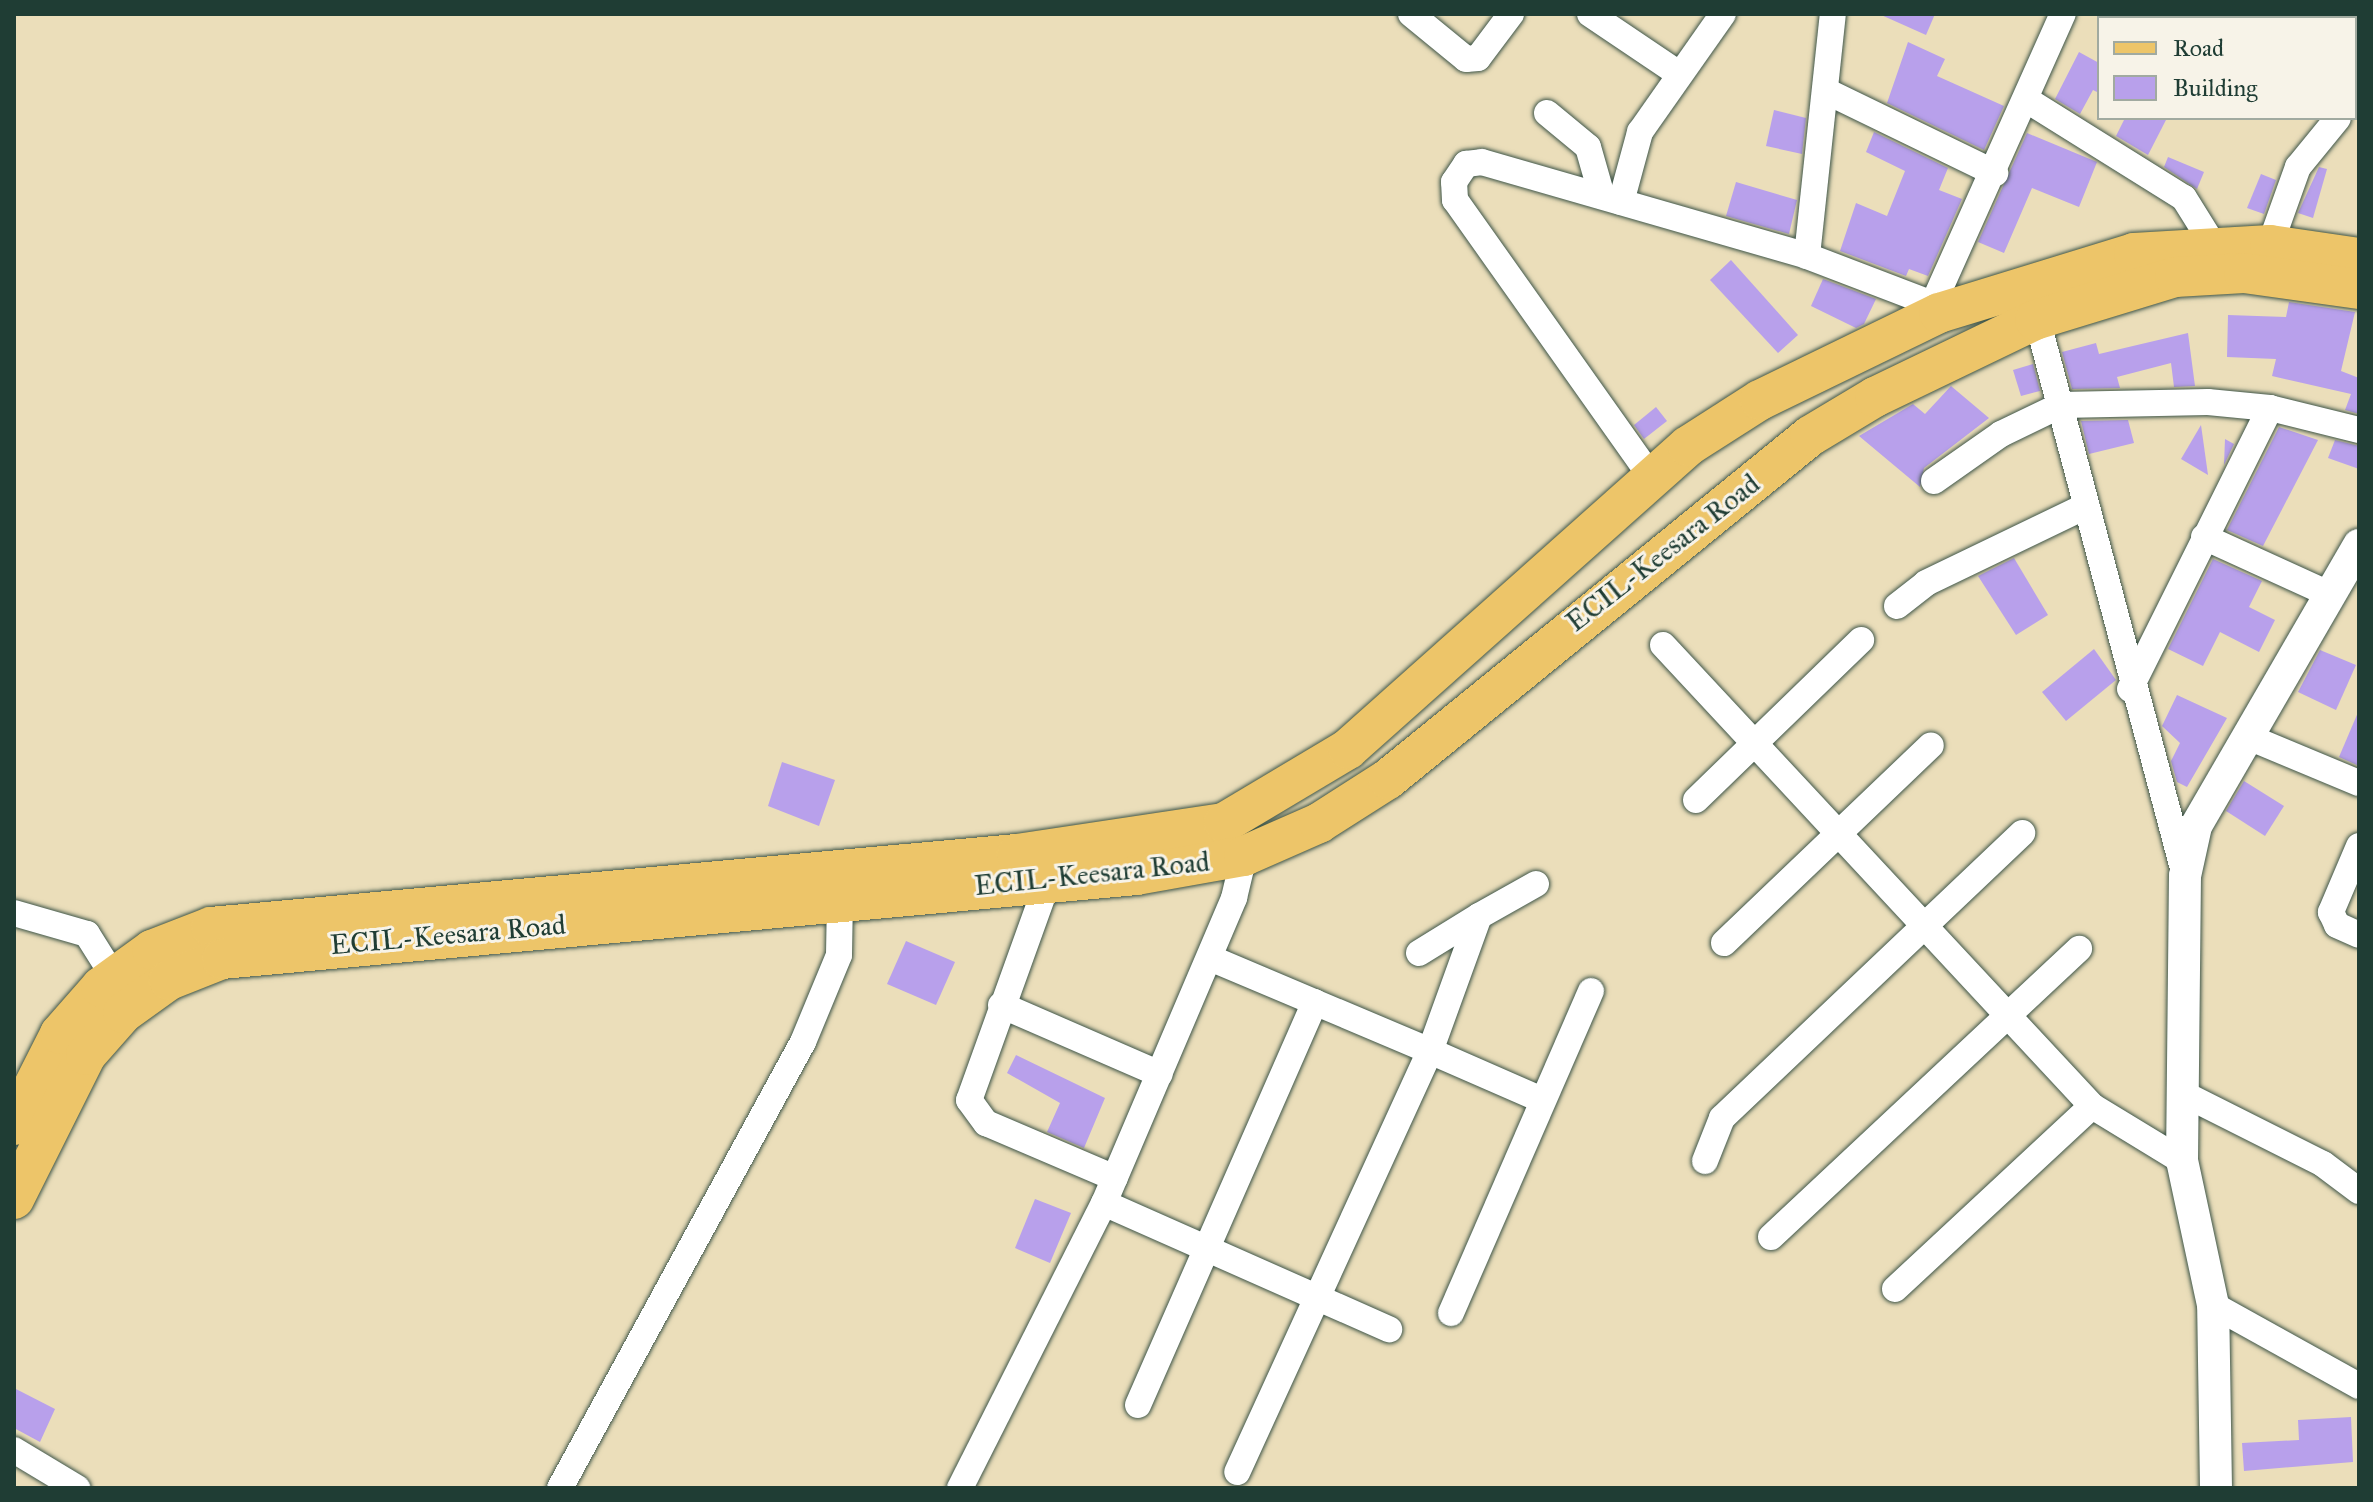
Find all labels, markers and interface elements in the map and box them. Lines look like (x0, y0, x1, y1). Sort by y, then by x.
legend (2097, 16, 2357, 120)
text: Road (2173, 33, 2224, 63)
text: Building (2173, 73, 2258, 103)
street label: ECIL-Keesara Road (1560, 467, 1766, 639)
street label: ECIL-Keesara Road (973, 845, 1211, 903)
street label: ECIL-Keesara Road (329, 908, 567, 962)

